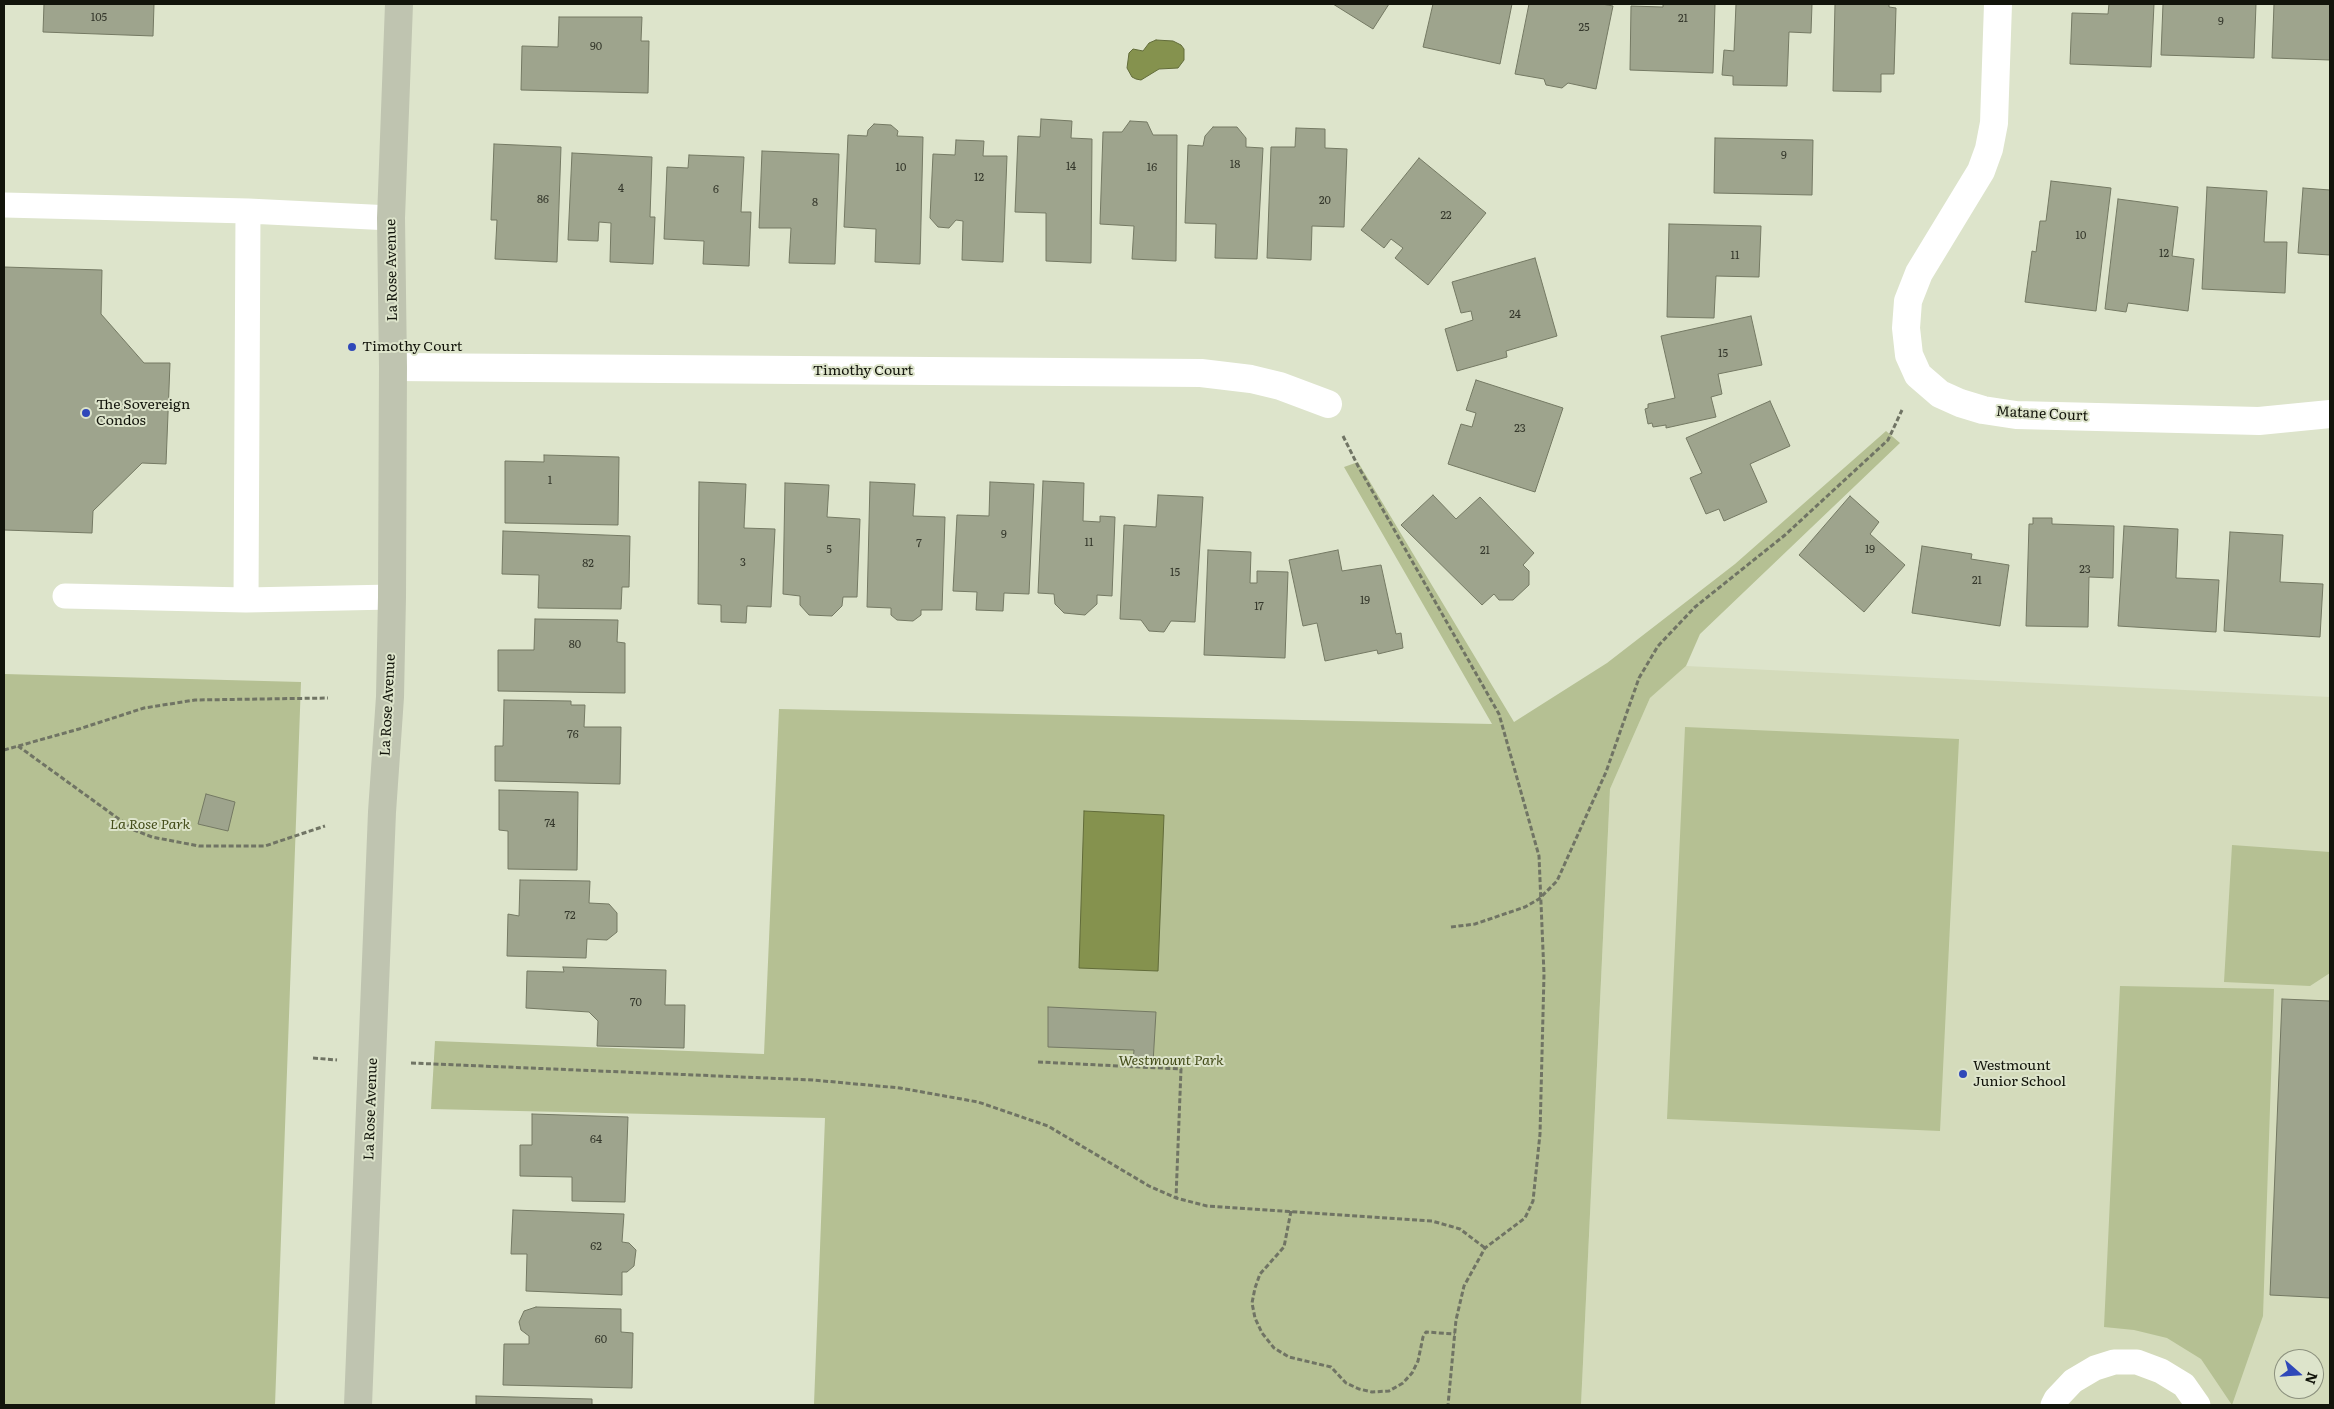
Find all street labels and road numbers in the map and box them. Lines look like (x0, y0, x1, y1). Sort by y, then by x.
street label: La Rose Avenue (383, 219, 401, 321)
street label: Timothy Court (813, 363, 913, 379)
street label: Matane Court (1996, 403, 2088, 425)
street label: La Rose Avenue (377, 653, 399, 757)
street label: La Rose Avenue (361, 1057, 381, 1161)

